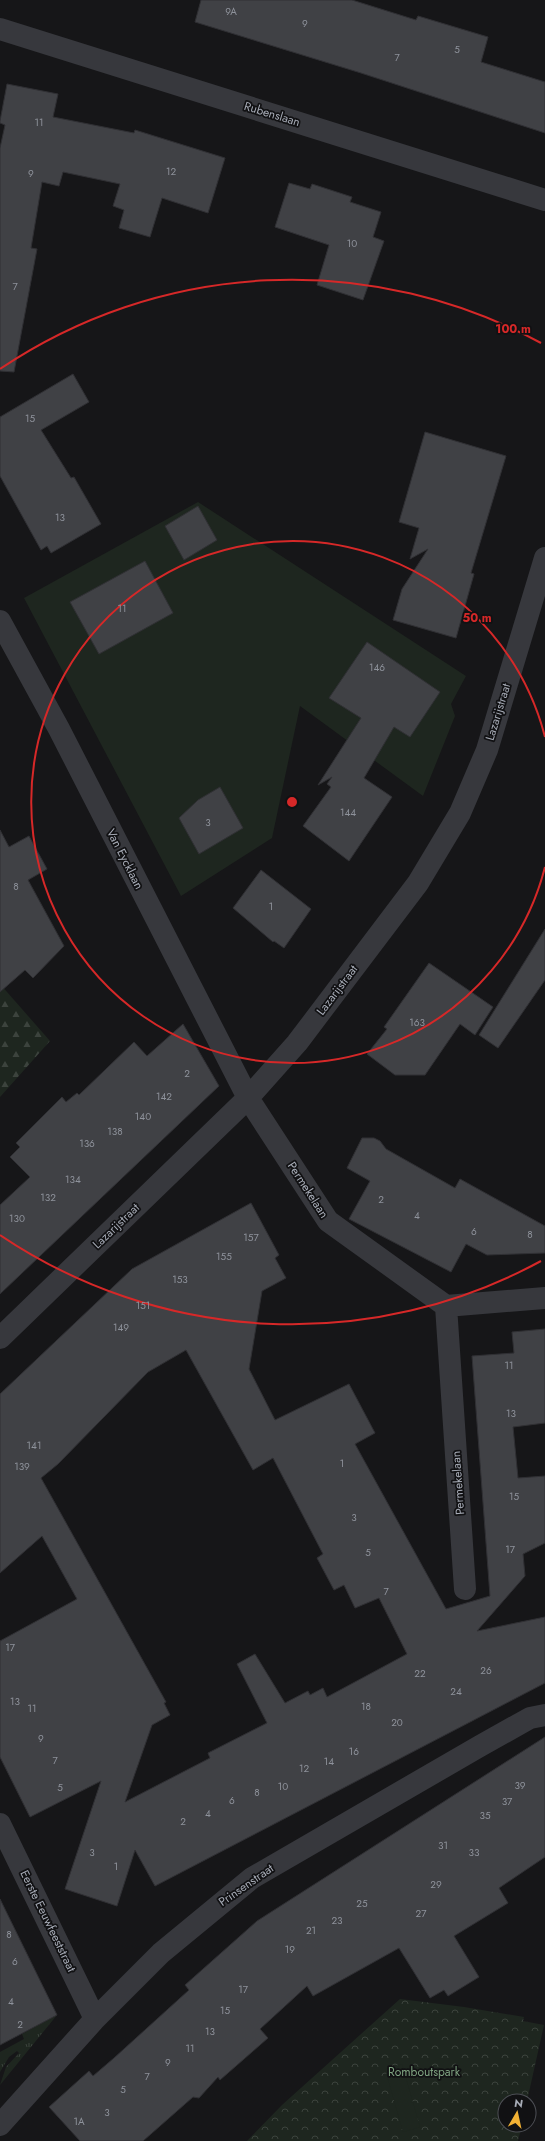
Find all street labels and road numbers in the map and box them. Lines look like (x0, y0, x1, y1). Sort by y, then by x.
street label: Rubenslaan (242, 97, 302, 131)
street label: Lazarijstraat (481, 681, 515, 743)
street label: Van Eycklaan (102, 826, 148, 892)
street label: Lazarijstraat (312, 961, 362, 1019)
street label: Permekelaan (283, 1158, 333, 1222)
street label: Lazarijstraat (89, 1199, 144, 1253)
street label: Permekelaan (447, 1450, 469, 1516)
street label: Prinsenstraat (215, 1859, 277, 1911)
street label: Eerste Eeuwfeeststraat (15, 1867, 81, 1975)

